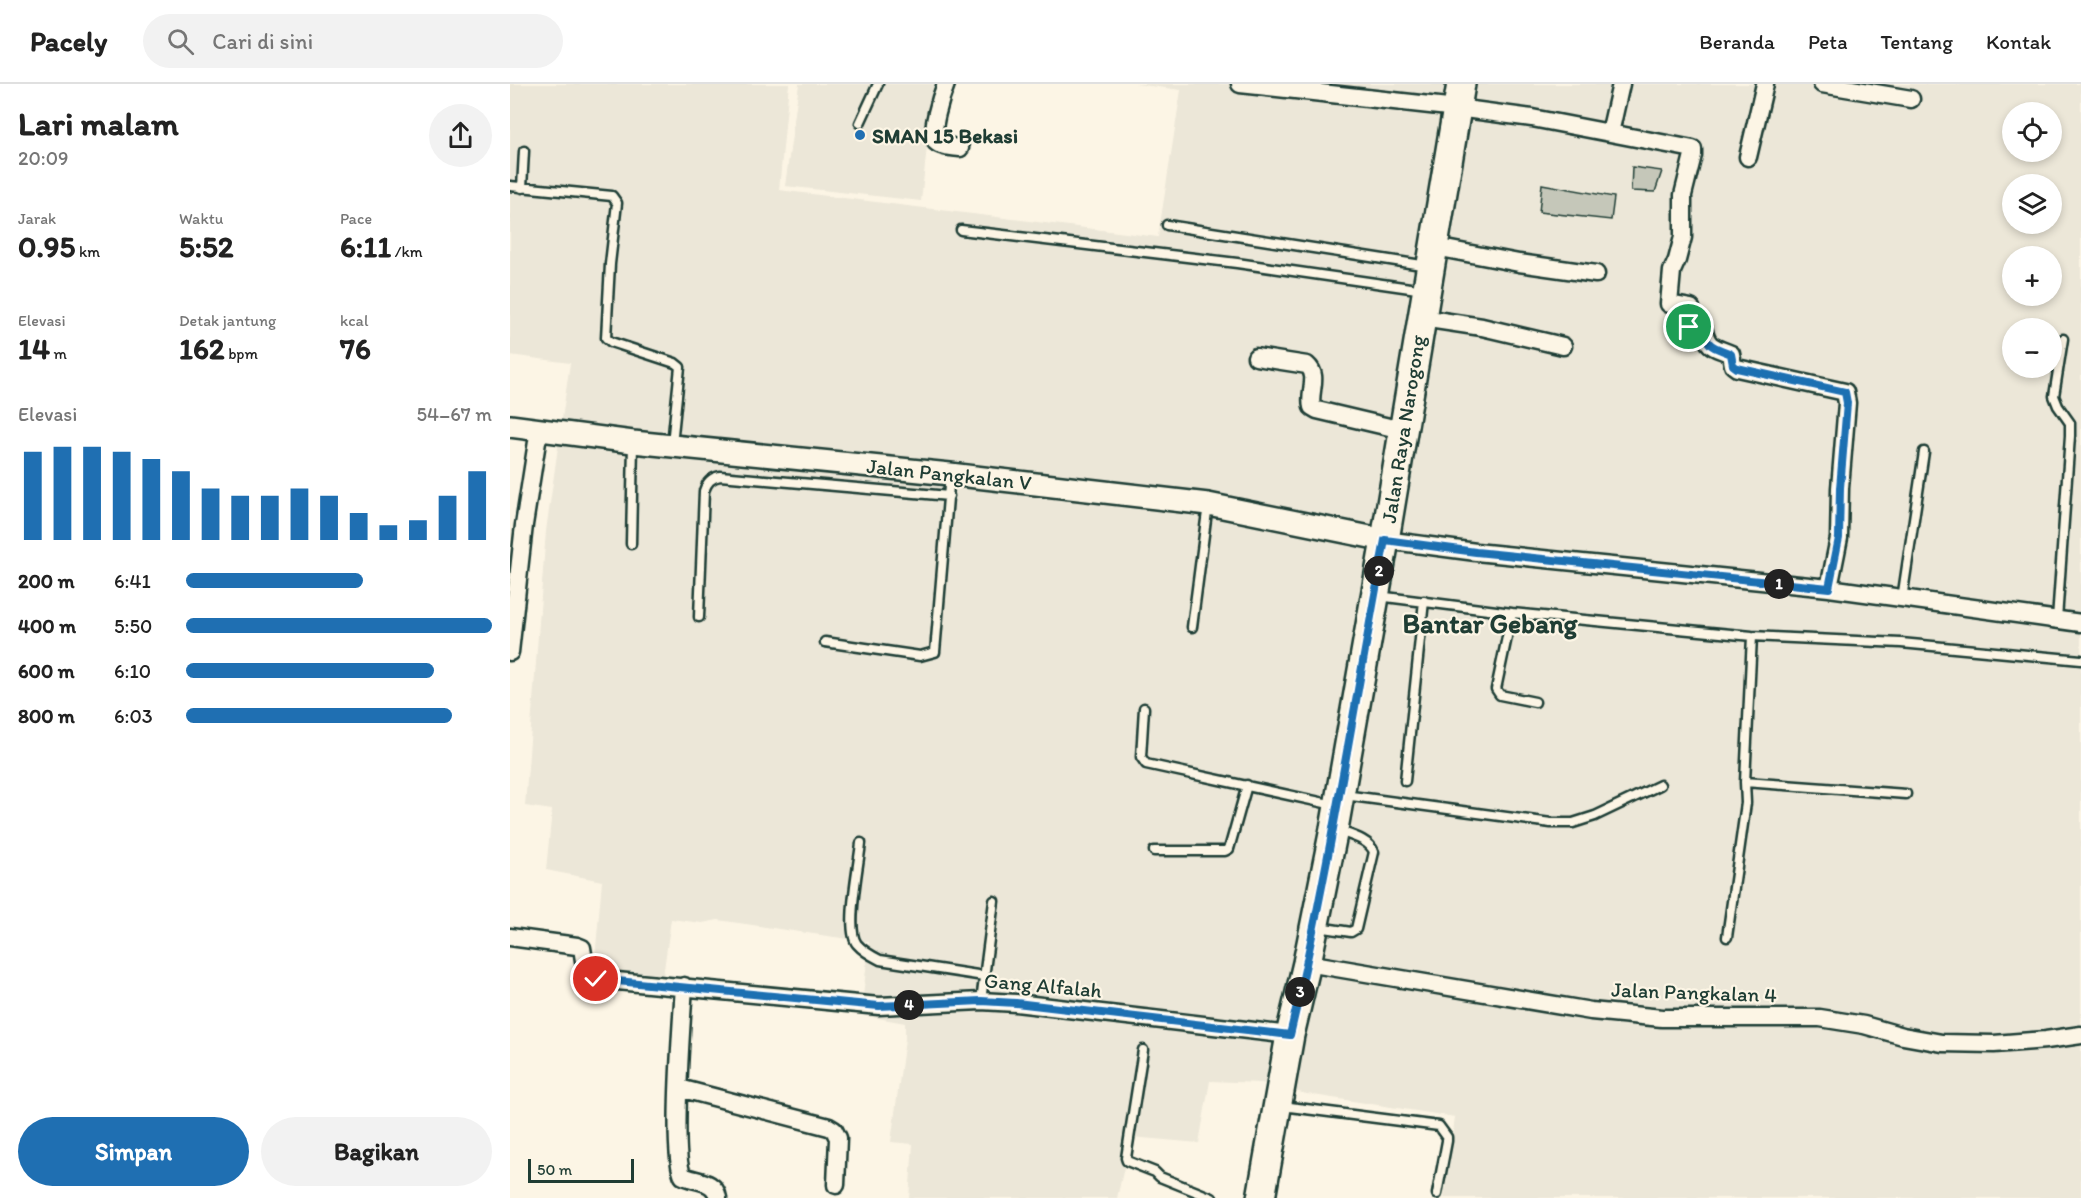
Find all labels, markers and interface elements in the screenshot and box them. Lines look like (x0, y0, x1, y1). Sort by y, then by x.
search box (143, 14, 563, 68)
text: Pacely (30, 24, 107, 58)
icon: search (164, 25, 197, 58)
text: Cari di sini (212, 28, 313, 55)
text: Beranda (1699, 29, 1775, 54)
text: Peta (1808, 29, 1848, 54)
text: Tentang (1881, 29, 1953, 54)
text: Kontak (1986, 29, 2051, 54)
map controls (2002, 102, 2062, 378)
button: locate (2002, 102, 2062, 162)
text: Lari malam (18, 104, 179, 143)
button: share (429, 104, 492, 167)
place label: SMAN 15 Bekasi (872, 123, 1018, 148)
marker: SMAN 15 Bekasi (853, 128, 867, 142)
text: 20:09 (18, 146, 69, 170)
button: layers (2002, 174, 2062, 234)
text: Jarak (18, 209, 56, 228)
text: Waktu (179, 209, 223, 228)
text: Pace (340, 209, 372, 228)
text: 0.95 (18, 228, 75, 265)
text: 5:52 (179, 228, 234, 265)
text: 6:11 (340, 228, 391, 265)
text: km (75, 242, 100, 261)
text: /km (391, 242, 423, 261)
button: + (2002, 246, 2062, 306)
pin (1663, 301, 1714, 352)
icon: arrive (1672, 310, 1705, 343)
text: Elevasi (18, 311, 66, 330)
text: Detak jantung (179, 311, 276, 330)
text: kcal (340, 311, 368, 330)
button: − (2002, 318, 2062, 378)
text: 14 (18, 330, 50, 367)
text: 162 (179, 330, 225, 367)
text: 76 (340, 330, 371, 367)
street label: Jalan Raya Narogong (1376, 333, 1430, 525)
text: m (50, 344, 67, 363)
text: bpm (225, 344, 258, 363)
text: Elevasi (18, 402, 77, 426)
text: 54–67 m (417, 402, 492, 426)
street label: Jalan Pangkalan V (865, 453, 1033, 495)
pin: 2 (1364, 556, 1394, 586)
text: 2 (1375, 561, 1383, 580)
text: 200 m (18, 569, 74, 593)
text: 6:41 (114, 569, 151, 593)
pin: 1 (1764, 569, 1794, 599)
text: 1 (1775, 574, 1783, 593)
district label: Bantar Gebang (1403, 607, 1579, 640)
text: 400 m (18, 614, 76, 638)
text: 5:50 (114, 614, 152, 638)
text: 600 m (18, 659, 75, 683)
text: 6:10 (114, 659, 151, 683)
text: 800 m (18, 704, 75, 728)
text: 6:03 (114, 704, 153, 728)
pin (570, 953, 621, 1004)
icon: check (579, 962, 612, 995)
street label: Gang Alfalah (983, 967, 1103, 1003)
pin: 3 (1285, 977, 1315, 1007)
street label: Jalan Pangkalan 4 (1611, 977, 1778, 1007)
text: 3 (1296, 982, 1304, 1001)
pin: 4 (894, 990, 924, 1020)
text: 4 (904, 995, 914, 1014)
button: Simpan (18, 1117, 249, 1186)
button: Bagikan (261, 1117, 492, 1186)
scale bar (528, 1156, 634, 1184)
text: 50 m (537, 1160, 572, 1179)

